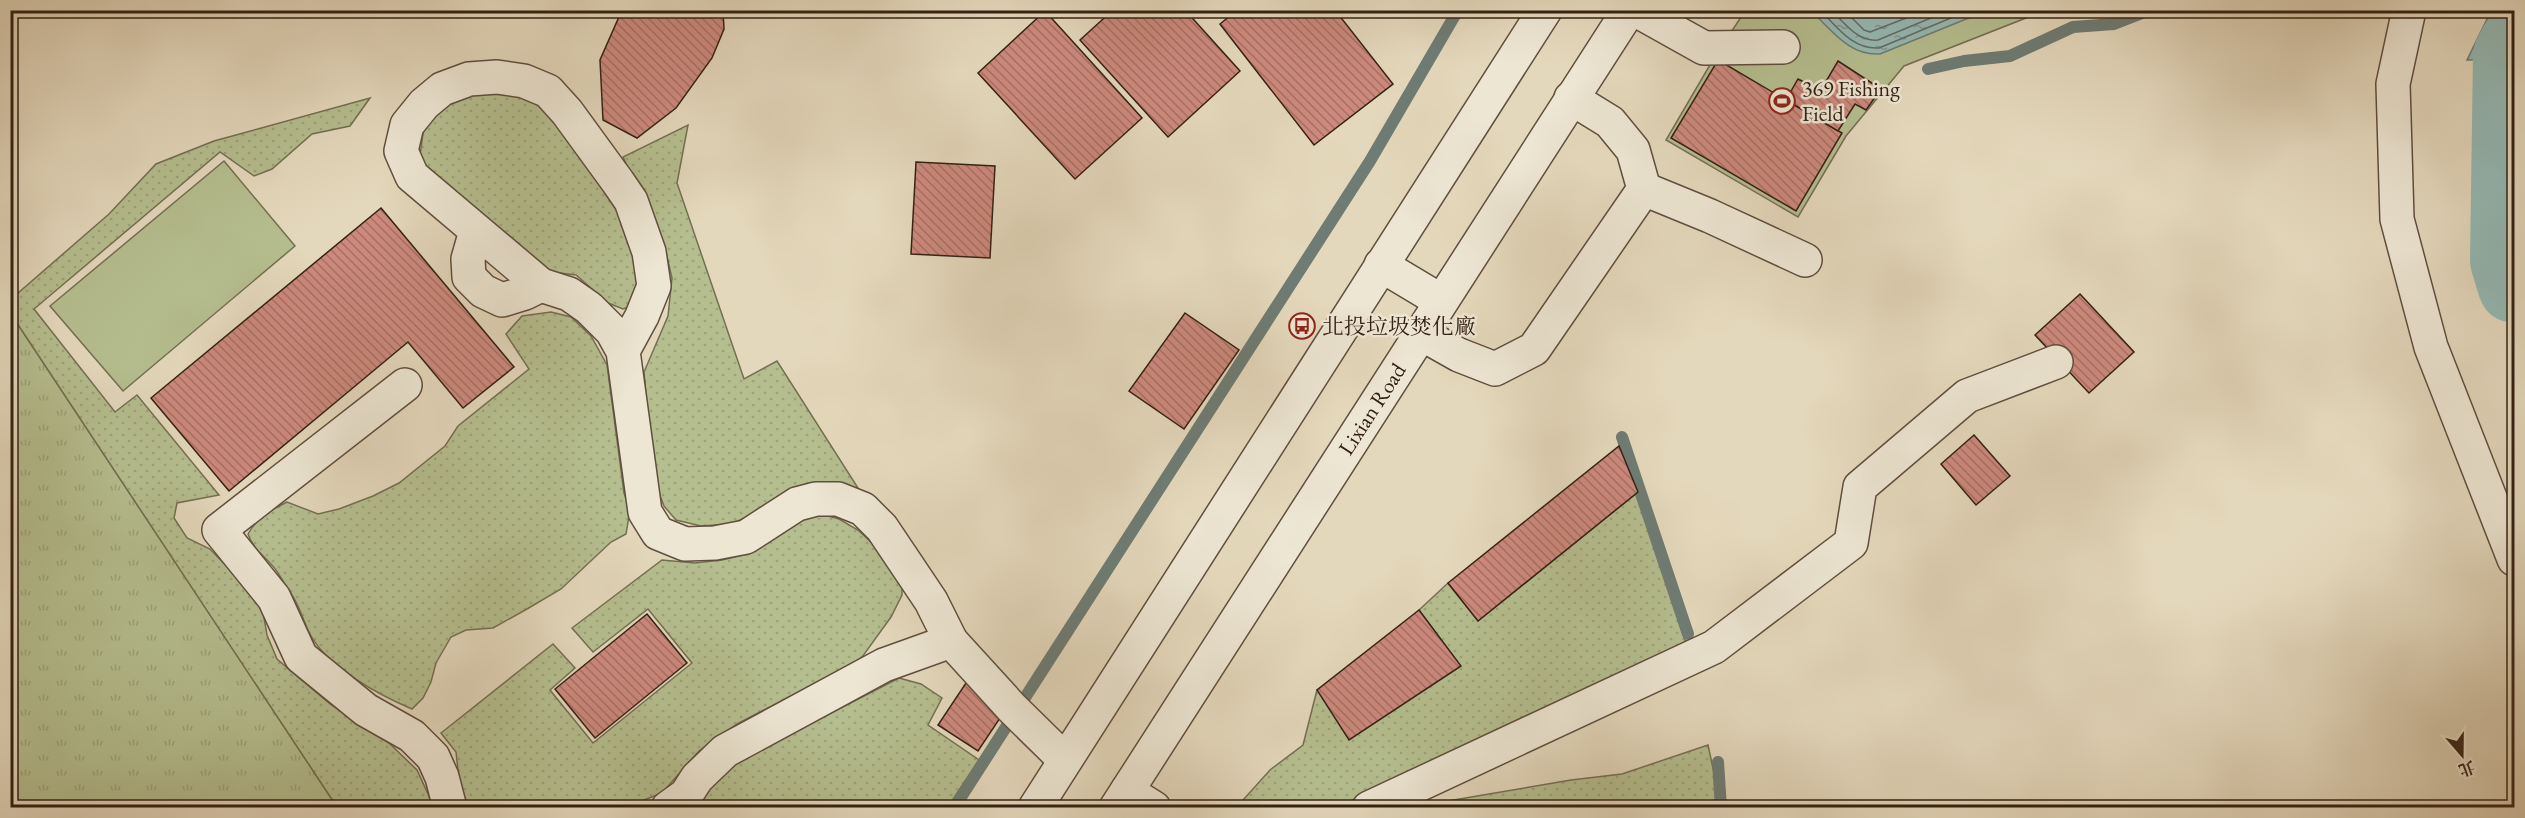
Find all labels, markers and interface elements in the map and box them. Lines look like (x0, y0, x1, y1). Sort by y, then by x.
place label: 369 Fishing Field (1802, 74, 1900, 128)
sports icon: 369 Fishing Field (1767, 86, 1797, 116)
bus stop icon: 北投垃圾焚化廠 (1287, 311, 1317, 341)
place label: 北投垃圾焚化廠 (1322, 312, 1476, 341)
street label: Lixian Road (1332, 357, 1413, 460)
north arrow (2432, 725, 2492, 785)
text: 北 (2456, 756, 2478, 781)

